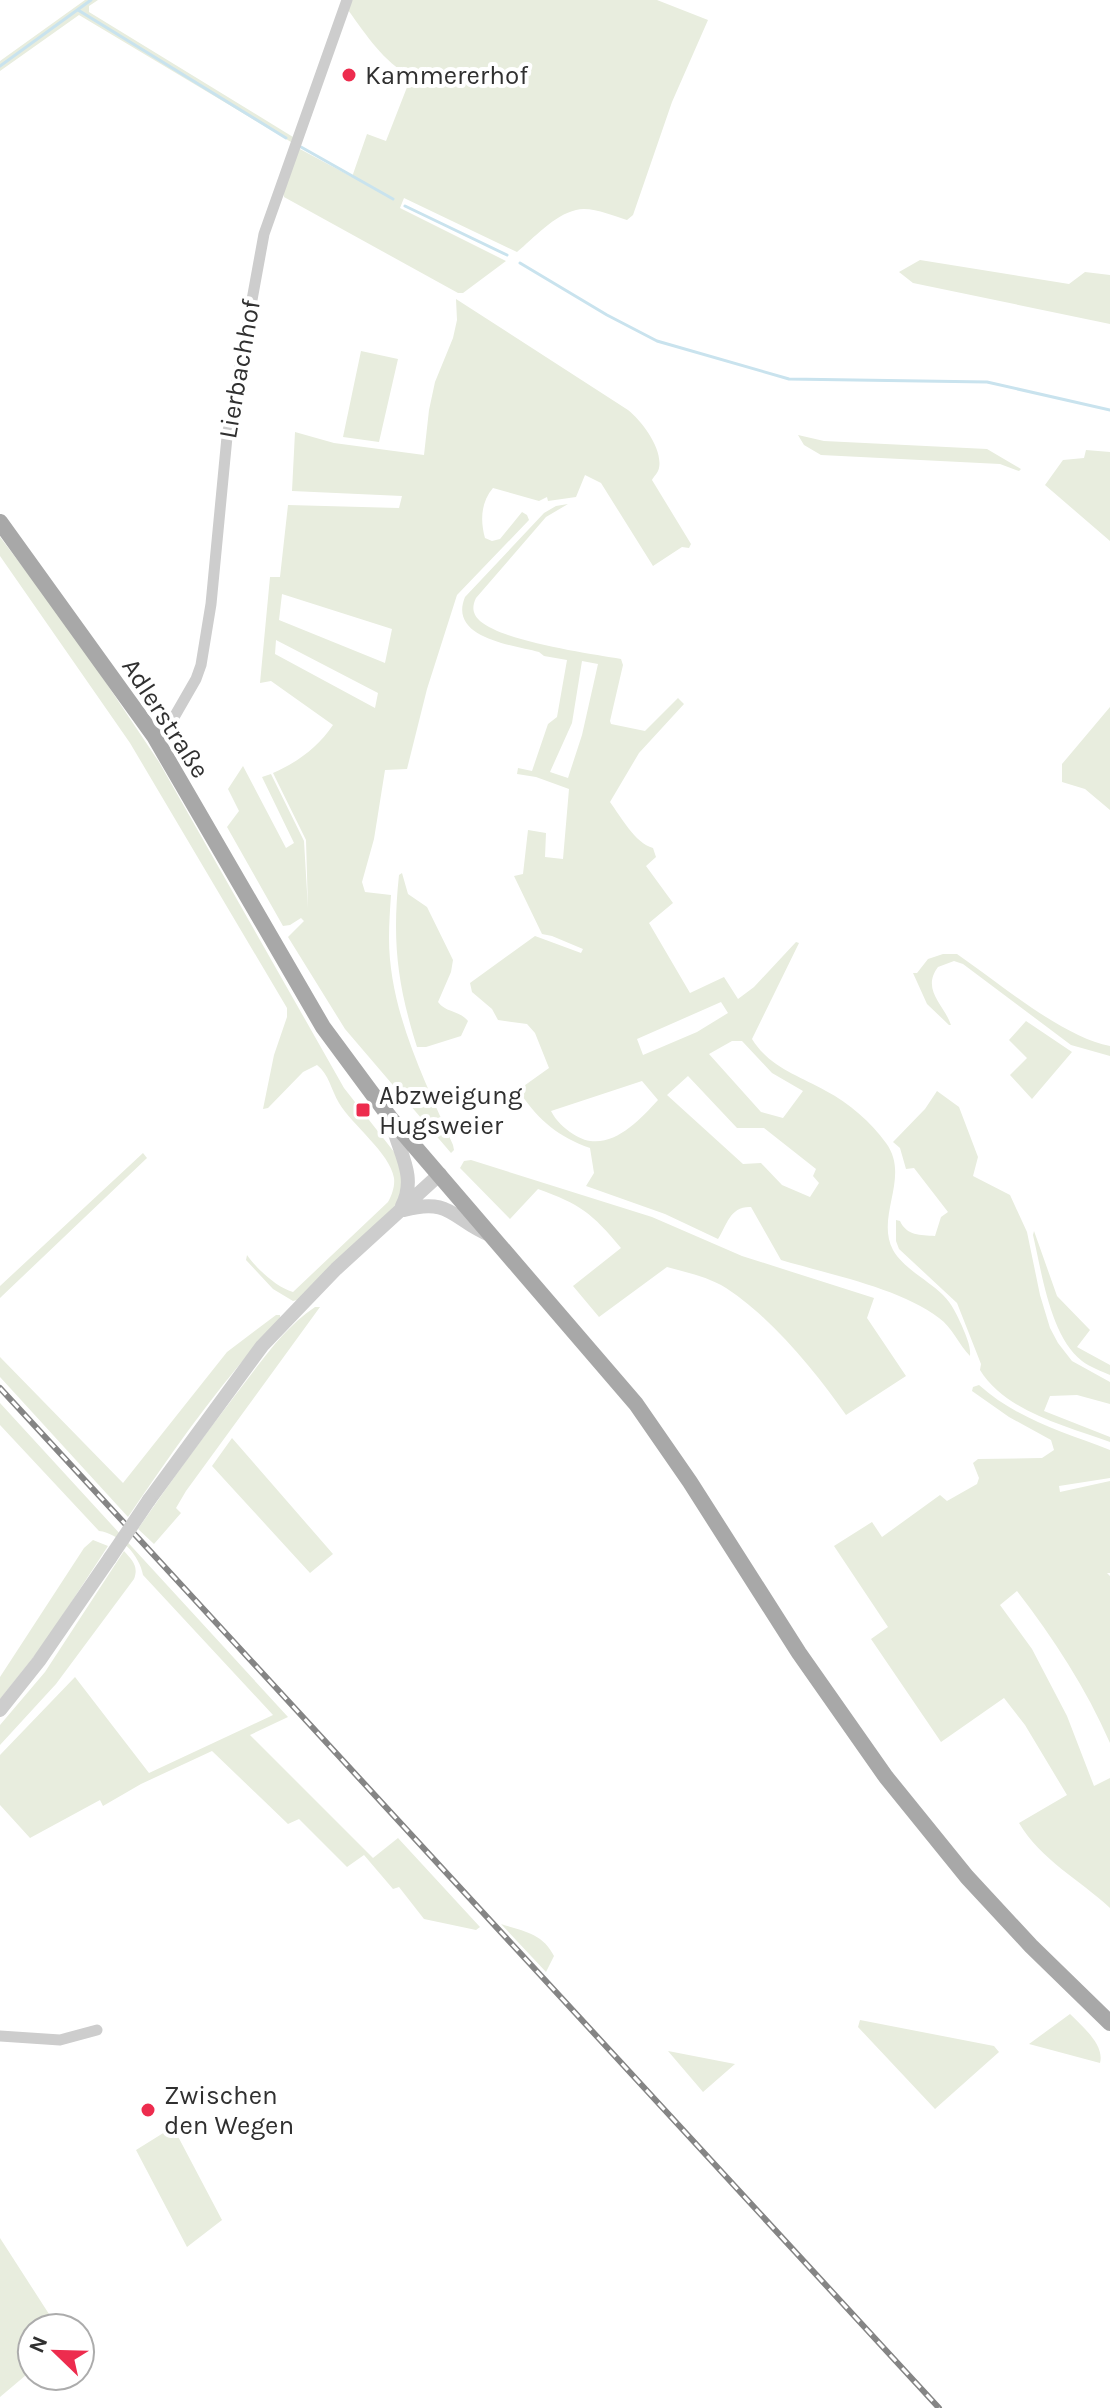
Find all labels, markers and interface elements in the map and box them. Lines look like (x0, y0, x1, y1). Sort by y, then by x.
place label: Kammererhof (365, 60, 529, 91)
marker: Kammererhof (340, 66, 358, 84)
street label: Lierbachhof (212, 296, 267, 441)
street label: Adlerstraße (115, 652, 216, 784)
place label: Abzweigung Hugsweier (379, 1080, 523, 1141)
marker: Abzweigung Hugsweier (354, 1101, 372, 1119)
place label: Zwischen den Wegen (164, 2080, 294, 2141)
marker: Zwischen den Wegen (139, 2101, 157, 2119)
north arrow (16, 2312, 96, 2392)
text: N (23, 2332, 54, 2357)

